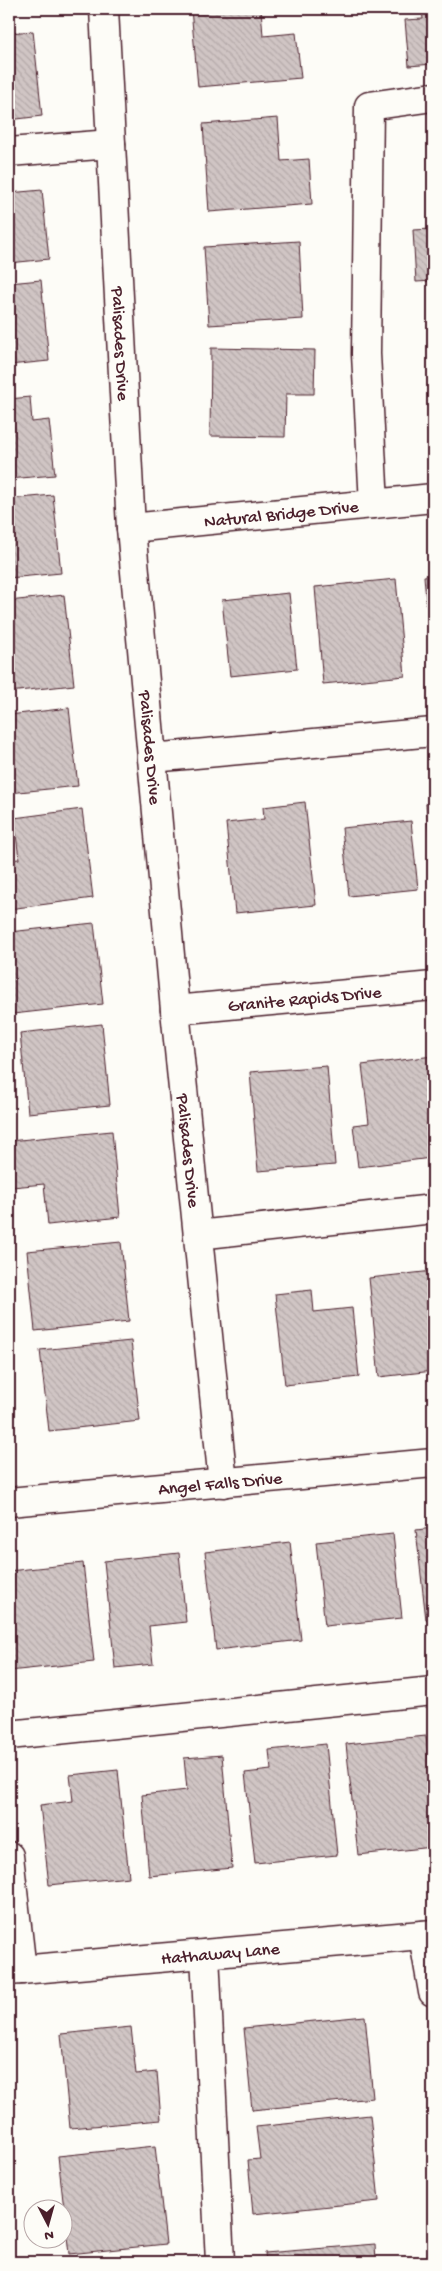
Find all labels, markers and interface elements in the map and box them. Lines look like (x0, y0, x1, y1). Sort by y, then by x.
street label: Palisades Drive (105, 285, 132, 402)
street label: Natural Bridge Drive (203, 497, 361, 534)
street label: Palisades Drive (133, 689, 164, 806)
street label: Granite Rapids Drive (227, 983, 383, 1018)
street label: Palisades Drive (170, 1092, 203, 1210)
street label: Angel Falls Drive (157, 1469, 284, 1501)
street label: Hathaway Lane (160, 1939, 281, 1971)
north arrow (22, 2198, 72, 2248)
text: N (44, 2226, 55, 2243)

